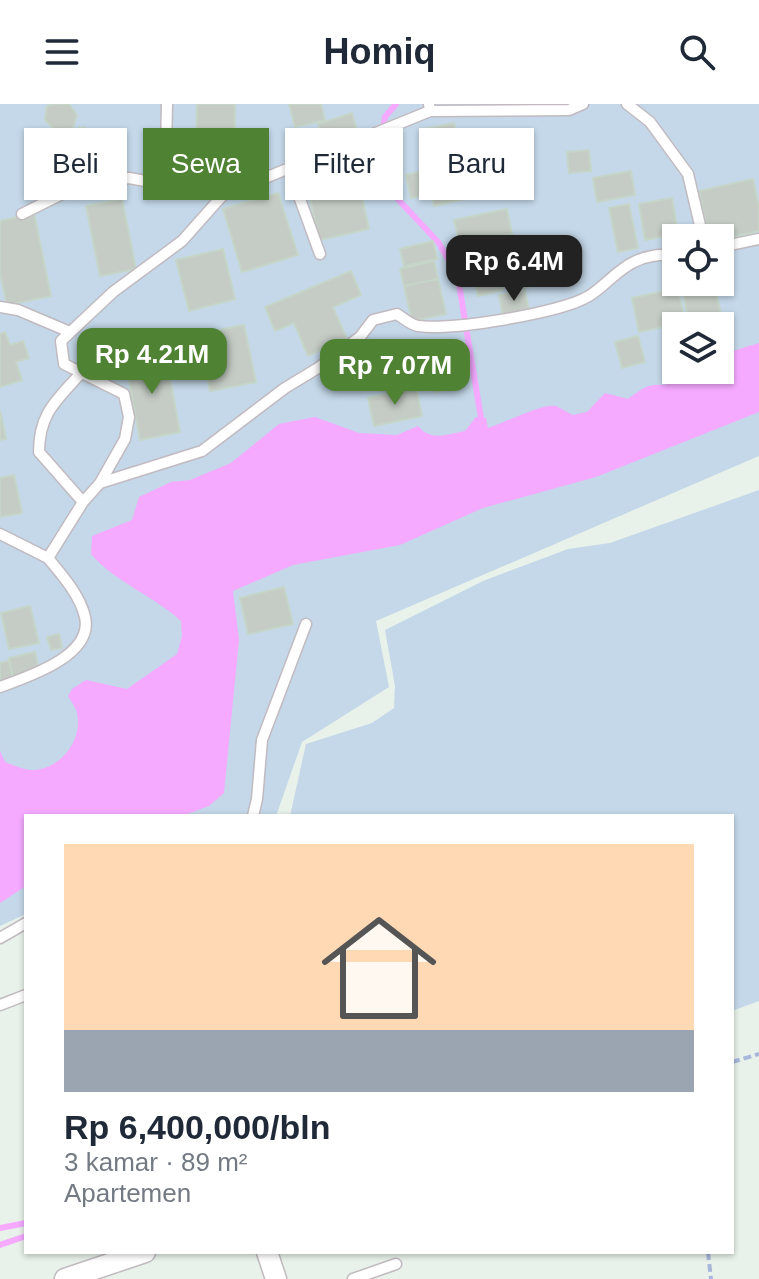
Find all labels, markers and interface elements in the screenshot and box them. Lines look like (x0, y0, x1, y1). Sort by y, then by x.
icon: menu (40, 30, 84, 74)
icon: search (675, 30, 719, 74)
text: Homiq (324, 31, 436, 72)
chip: Beli (24, 128, 127, 200)
chip: Sewa (143, 128, 269, 200)
chip: Filter (285, 128, 403, 200)
chip: Baru (419, 128, 534, 200)
map controls (662, 224, 734, 384)
button: locate (662, 224, 734, 296)
pin: Rp 6.4M (440, 235, 588, 303)
text: Rp 6.4M (464, 246, 564, 276)
button: layers (662, 312, 734, 384)
pin: Rp 4.21M (69, 328, 235, 396)
text: Rp 4.21M (95, 339, 209, 369)
pin: Rp 7.07M (312, 339, 478, 407)
text: Rp 7.07M (338, 350, 452, 380)
icon: home (307, 896, 451, 1040)
text: Rp 6,400,000/bln (64, 1108, 330, 1146)
text: 3 kamar · 89 m² (64, 1147, 248, 1177)
text: Apartemen (64, 1178, 191, 1208)

